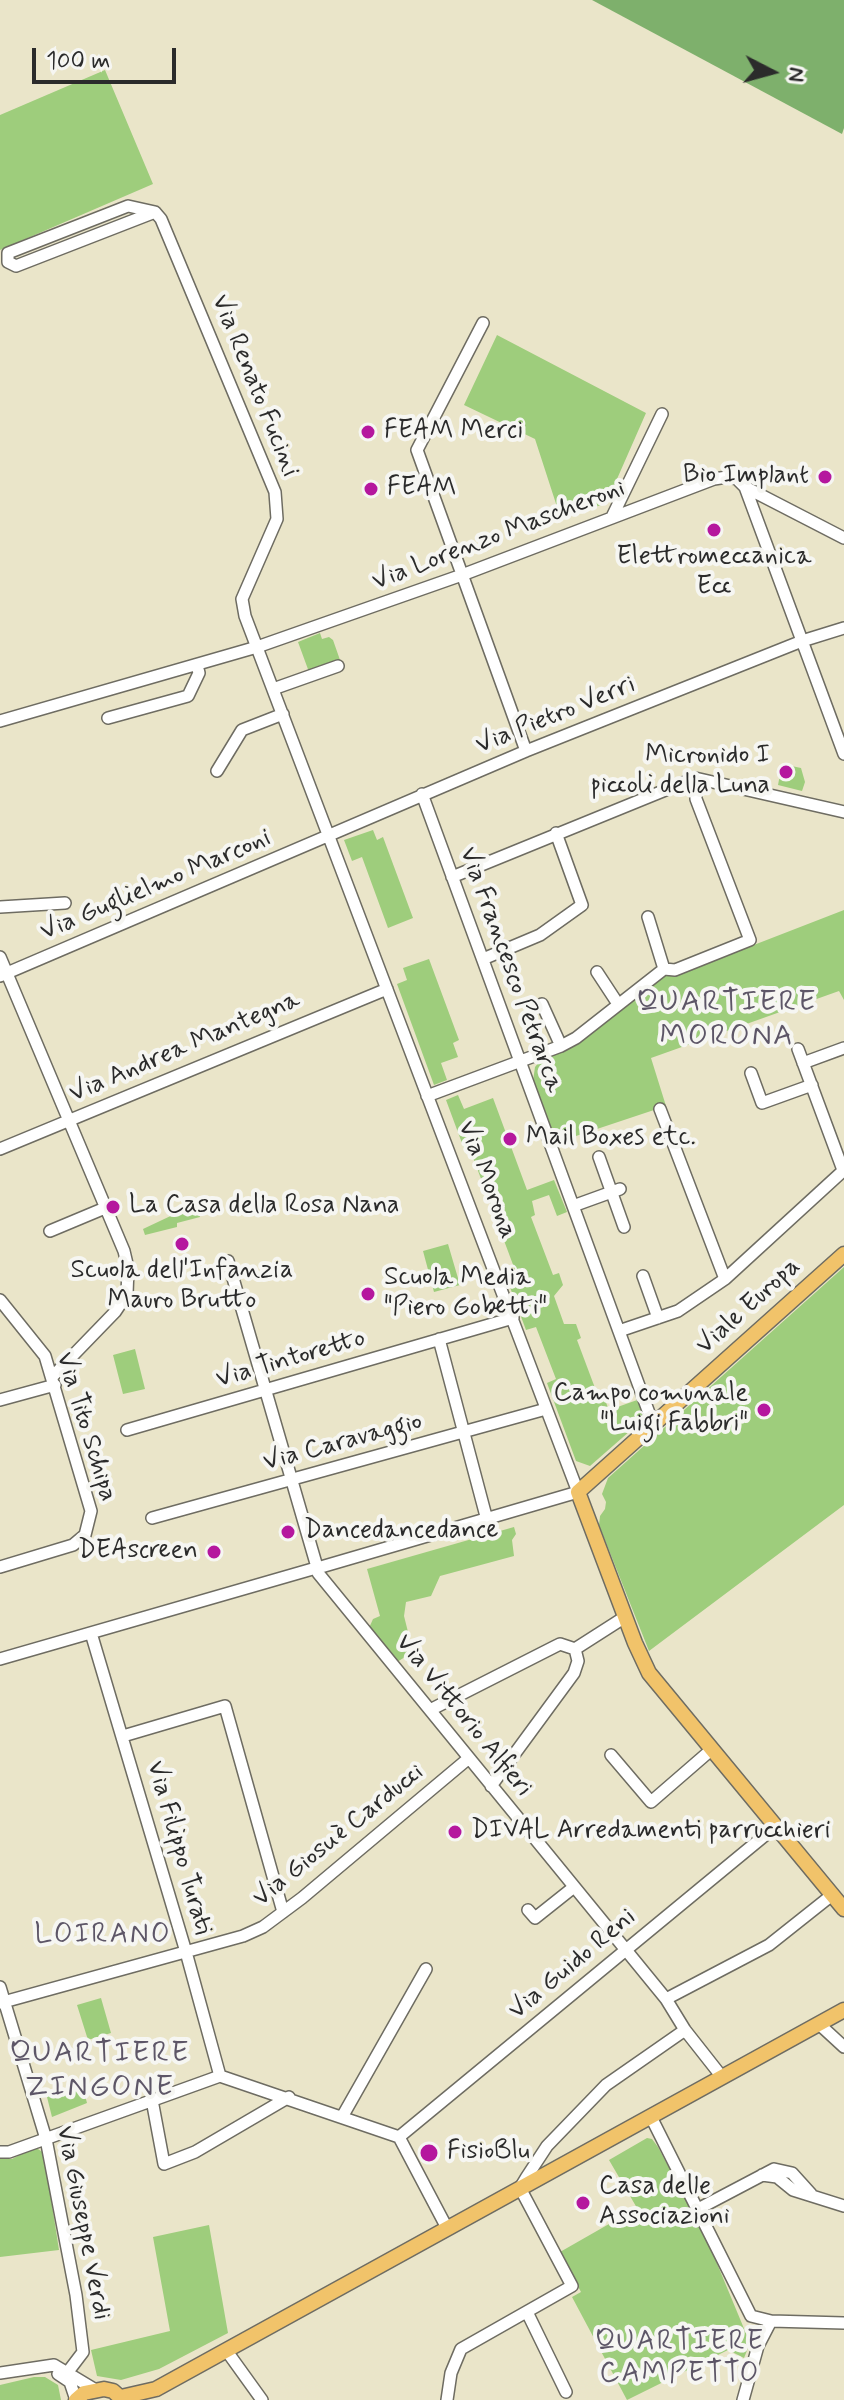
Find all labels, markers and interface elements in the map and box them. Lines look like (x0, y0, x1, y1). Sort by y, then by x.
scale bar (36, 32, 180, 82)
north arrow (732, 32, 812, 112)
text: 100 m (46, 46, 110, 77)
text: N (781, 66, 811, 83)
street label: Via Renato Fucini (203, 290, 305, 482)
place label: FEAM Merci (384, 416, 523, 448)
marker: FEAM Merci (359, 423, 377, 441)
place label: Bio Implant (683, 461, 809, 493)
marker: Bio Implant (816, 468, 834, 486)
street label: Via Lorenzo Mascheroni (368, 473, 630, 599)
place label: FEAM (387, 473, 457, 505)
marker: FEAM (362, 480, 380, 498)
marker: Elettromeccanica Ecc (705, 521, 723, 539)
place label: Elettromeccanica Ecc (616, 542, 812, 604)
street label: Via Pietro Verri (472, 670, 640, 762)
place label: Micronido I piccoli della Luna (590, 741, 770, 802)
marker: Micronido I piccoli della Luna (777, 763, 795, 781)
street label: Via Guglielmo Marconi (36, 823, 276, 949)
street label: Via Francesco Petrarca (451, 843, 569, 1097)
street label: Via Andrea Mantegna (65, 985, 305, 1111)
district label: QUARTIERE MORONA (637, 986, 817, 1056)
street label: Via Morona (449, 1117, 523, 1243)
place label: Mail Boxes etc. (526, 1123, 696, 1155)
marker: Mail Boxes etc. (501, 1130, 519, 1148)
place label: La Casa della Rosa Nana (129, 1191, 399, 1223)
marker: La Casa della Rosa Nana (104, 1198, 122, 1216)
marker: Scuola dell'Infanzia Mauro Brutto (173, 1235, 191, 1253)
street label: Viale Europa (690, 1252, 808, 1362)
place label: Scuola dell'Infanzia Mauro Brutto (71, 1256, 293, 1318)
place label: Scuola Media "Piero Gobetti" (384, 1263, 547, 1324)
marker: Scuola Media "Piero Gobetti" (359, 1285, 377, 1303)
street label: Via Tintoretto (213, 1324, 369, 1396)
street label: Via Tito Schipa (48, 1349, 122, 1505)
place label: Campo comunale "Luigi Fabbri" (554, 1379, 748, 1440)
marker: Campo comunale "Luigi Fabbri" (755, 1401, 773, 1419)
street label: Via Caravaggio (260, 1407, 426, 1479)
place label: Dancedancedance (304, 1516, 499, 1548)
marker: Dancedancedance (279, 1523, 297, 1541)
place label: DEAscreen (78, 1536, 198, 1568)
marker: DEAscreen (205, 1543, 223, 1561)
street label: Via Vittorio Alfieri (388, 1628, 538, 1804)
street label: Via Giosuè Carducci (247, 1757, 431, 1915)
street label: Via Filippo Turati (138, 1758, 218, 1938)
place label: DIVAL Arredamenti parrucchieri (471, 1816, 831, 1848)
marker: DIVAL Arredamenti parrucchieri (446, 1823, 464, 1841)
street label: Via Guido Reni (503, 1903, 643, 2027)
district label: LOIRANO (34, 1919, 172, 1953)
district label: QUARTIERE ZINGONE (10, 2037, 190, 2108)
street label: Via Giuseppe Verdi (48, 2123, 116, 2323)
place label: FisioBlu (447, 2137, 530, 2169)
marker: FisioBlu (418, 2142, 440, 2164)
place label: Casa delle Associazioni (599, 2172, 730, 2234)
marker: Casa delle Associazioni (574, 2194, 592, 2212)
district label: QUARTIERE CAMPETTO (596, 2326, 764, 2392)

